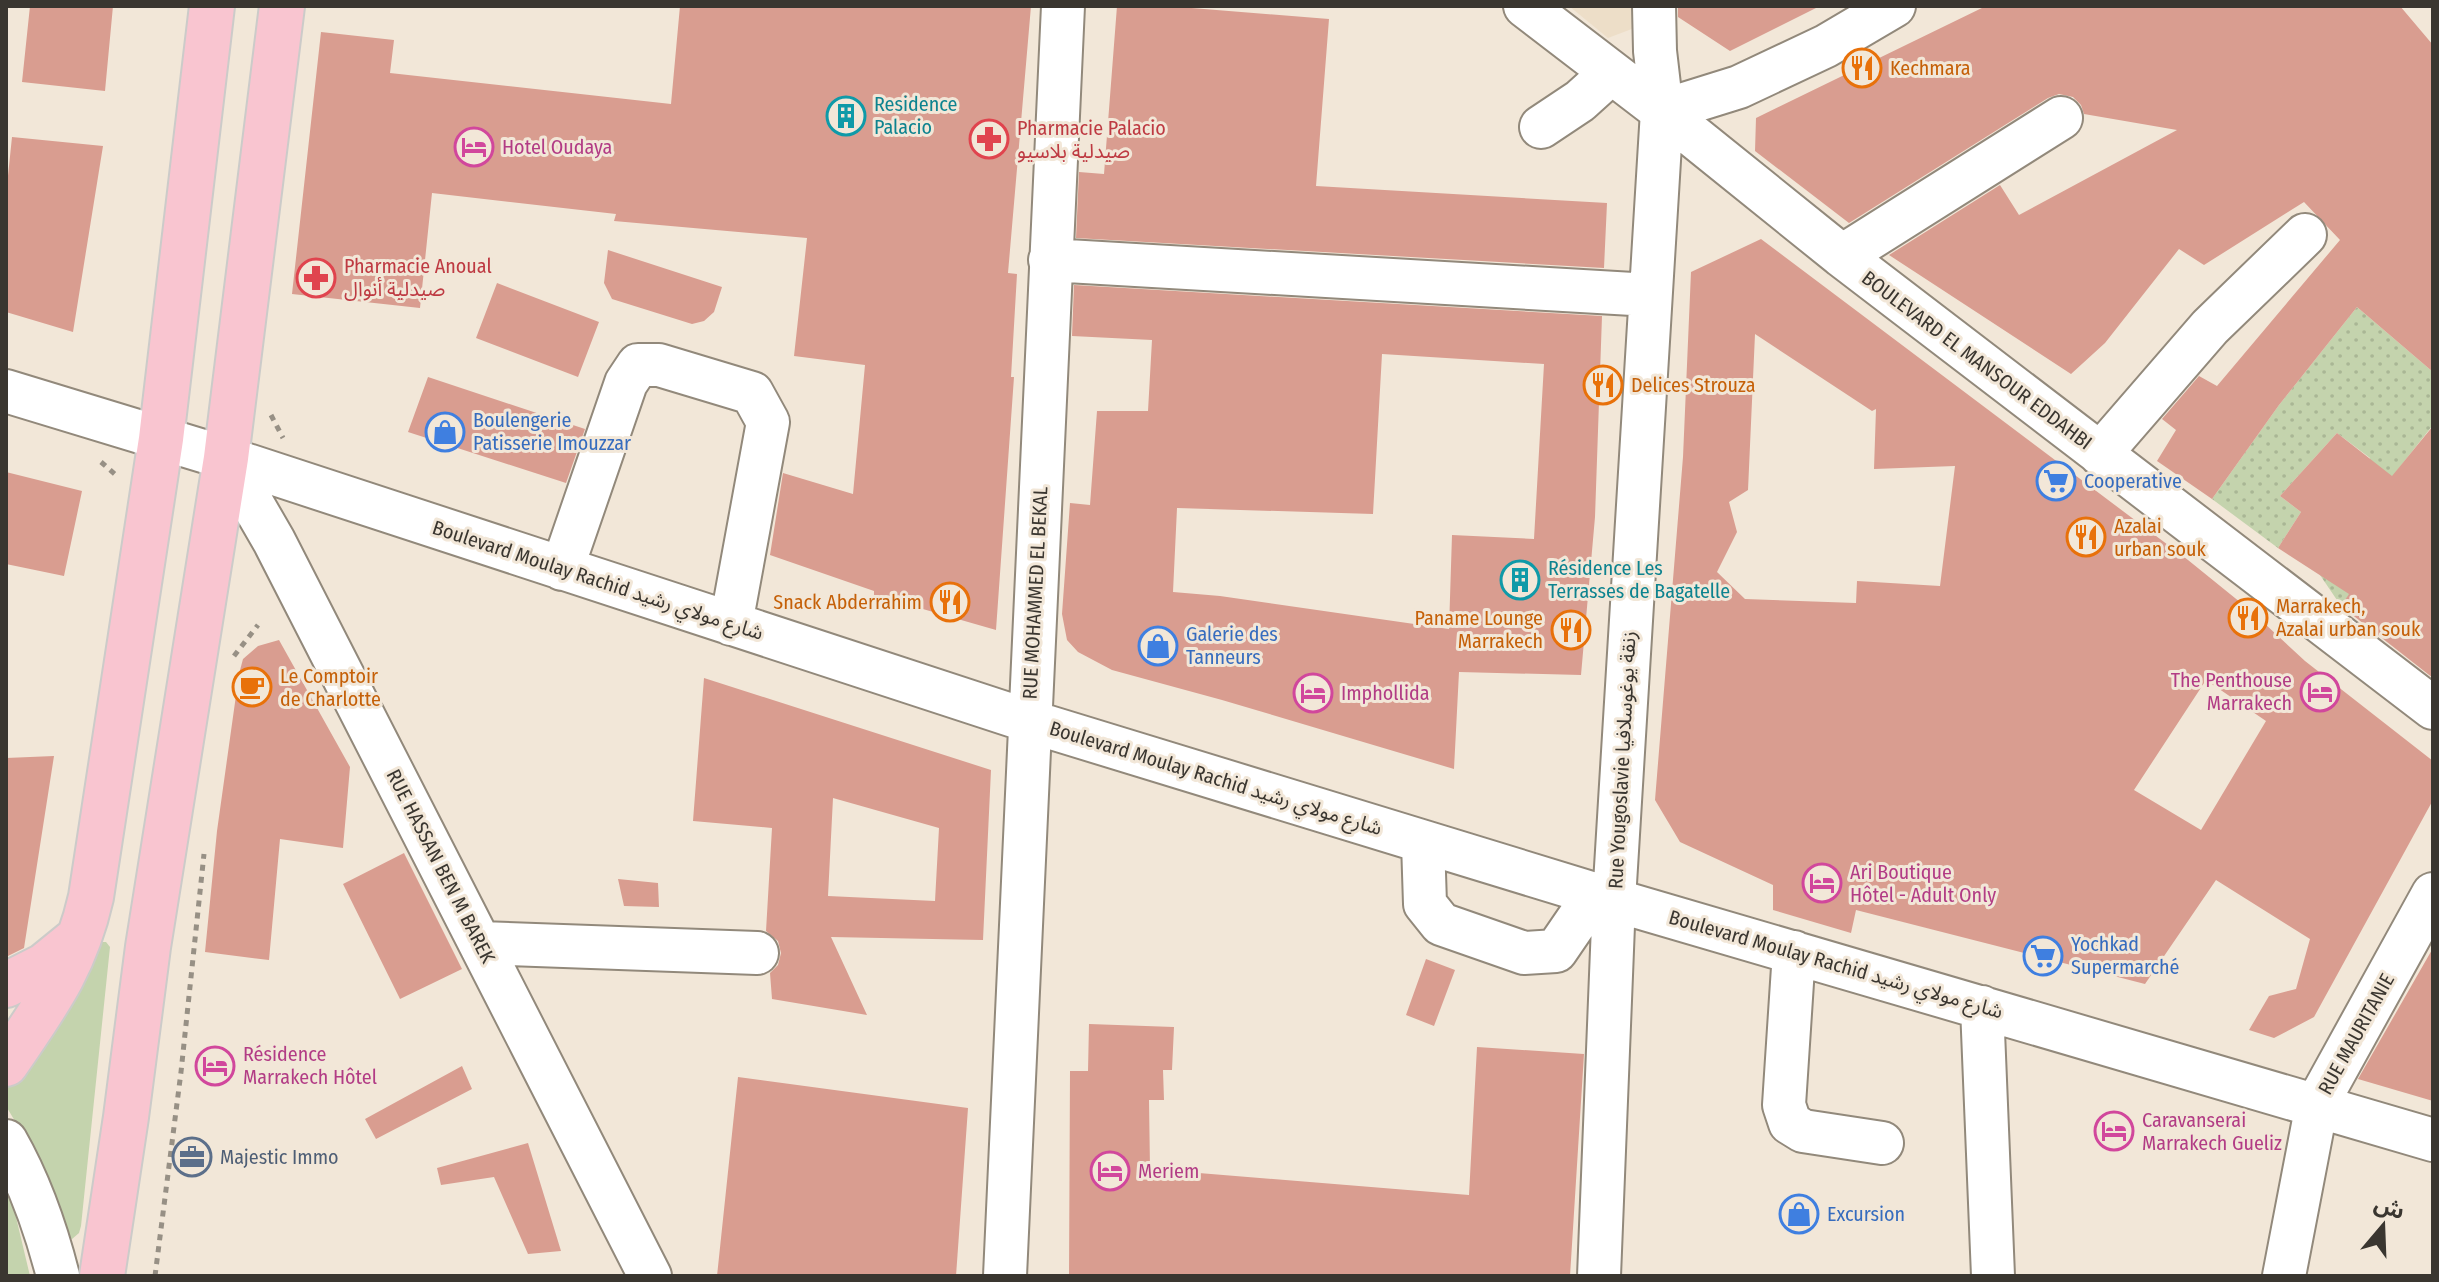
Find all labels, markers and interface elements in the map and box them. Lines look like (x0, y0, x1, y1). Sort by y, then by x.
restaurant icon: Kechmara (1841, 47, 1883, 89)
place label: Kechmara (1890, 56, 1971, 80)
place label: Residence Palacio (874, 92, 957, 139)
building icon: Residence Palacio (825, 95, 867, 137)
place label: Pharmacie Palacio صيدلية بلاسيو (1017, 116, 1166, 163)
pharmacy icon: Pharmacie Palacio صيدلية بلاسيو (968, 118, 1010, 160)
hotel icon: Hotel Oudaya (453, 126, 495, 168)
place label: Hotel Oudaya (502, 135, 612, 159)
place label: Pharmacie Anoual صيدلية أنوال (344, 254, 492, 301)
pharmacy icon: Pharmacie Anoual صيدلية أنوال (295, 257, 337, 299)
street label: BOULEVARD EL MANSOUR EDDAHBI (1857, 266, 2097, 454)
restaurant icon: Delices Strouza (1582, 364, 1624, 406)
place label: Delices Strouza (1631, 373, 1755, 397)
place label: Boulengerie Patisserie Imouzzar (473, 408, 631, 455)
shop icon: Boulengerie Patisserie Imouzzar (424, 411, 466, 453)
supermarket icon: Cooperative (2035, 460, 2077, 502)
place label: Cooperative (2084, 469, 2182, 493)
street label: RUE MOHAMMED EL BEKAL (1017, 486, 1053, 700)
place label: Azalai urban souk (2114, 514, 2206, 561)
street label: Boulevard Moulay Rachid شارع مولاي رشيد (428, 515, 766, 648)
restaurant icon: Azalai urban souk (2065, 516, 2107, 558)
place label: Résidence Les Terrasses de Bagatelle (1548, 556, 1730, 603)
building icon: Résidence Les Terrasses de Bagatelle (1499, 559, 1541, 601)
restaurant icon: Snack Abderrahim (929, 581, 971, 623)
place label: Snack Abderrahim (773, 590, 922, 614)
place label: Marrakech, Azalai urban souk (2276, 594, 2421, 641)
restaurant icon: Marrakech, Azalai urban souk (2227, 597, 2269, 639)
place label: Paname Lounge Marrakech (1415, 606, 1543, 653)
restaurant icon: Paname Lounge Marrakech (1550, 609, 1592, 651)
place label: Galerie des Tanneurs (1186, 622, 1278, 669)
shop icon: Galerie des Tanneurs (1137, 625, 1179, 667)
street label: Rue Yougoslavie زنقة يوغوسلافيا (1603, 630, 1641, 890)
place label: Le Comptoir de Charlotte (280, 664, 381, 711)
cafe icon: Le Comptoir de Charlotte (231, 666, 273, 708)
place label: The Penthouse Marrakech (2171, 668, 2292, 715)
hotel icon: The Penthouse Marrakech (2299, 671, 2341, 713)
hotel icon: Imphollida (1292, 672, 1334, 714)
place label: Imphollida (1341, 681, 1429, 705)
street label: Boulevard Moulay Rachid شارع مولاي رشيد (1046, 716, 1385, 844)
street label: RUE HASSAN BEN M BAREK (382, 765, 501, 967)
place label: Ari Boutique Hôtel - Adult Only (1850, 860, 1996, 907)
hotel icon: Ari Boutique Hôtel - Adult Only (1801, 862, 1843, 904)
street label: Boulevard Moulay Rachid شارع مولاي رشيد (1665, 905, 2006, 1027)
place label: Yochkad Supermarché (2071, 932, 2179, 979)
supermarket icon: Yochkad Supermarché (2022, 935, 2064, 977)
street label: RUE MAURITANIE (2313, 969, 2399, 1099)
place label: Résidence Marrakech Hôtel (243, 1042, 377, 1089)
hotel icon: Résidence Marrakech Hôtel (194, 1045, 236, 1087)
place label: Caravanserai Marrakech Gueliz (2142, 1108, 2282, 1155)
hotel icon: Caravanserai Marrakech Gueliz (2093, 1110, 2135, 1152)
office icon: Majestic Immo (171, 1136, 213, 1178)
place label: Majestic Immo (220, 1145, 339, 1169)
hotel icon: Meriem (1089, 1150, 1131, 1192)
place label: Meriem (1138, 1159, 1199, 1183)
north arrow (2343, 1186, 2423, 1266)
text: ش (2371, 1190, 2408, 1225)
shop icon: Excursion (1778, 1193, 1820, 1235)
place label: Excursion (1827, 1202, 1905, 1226)

